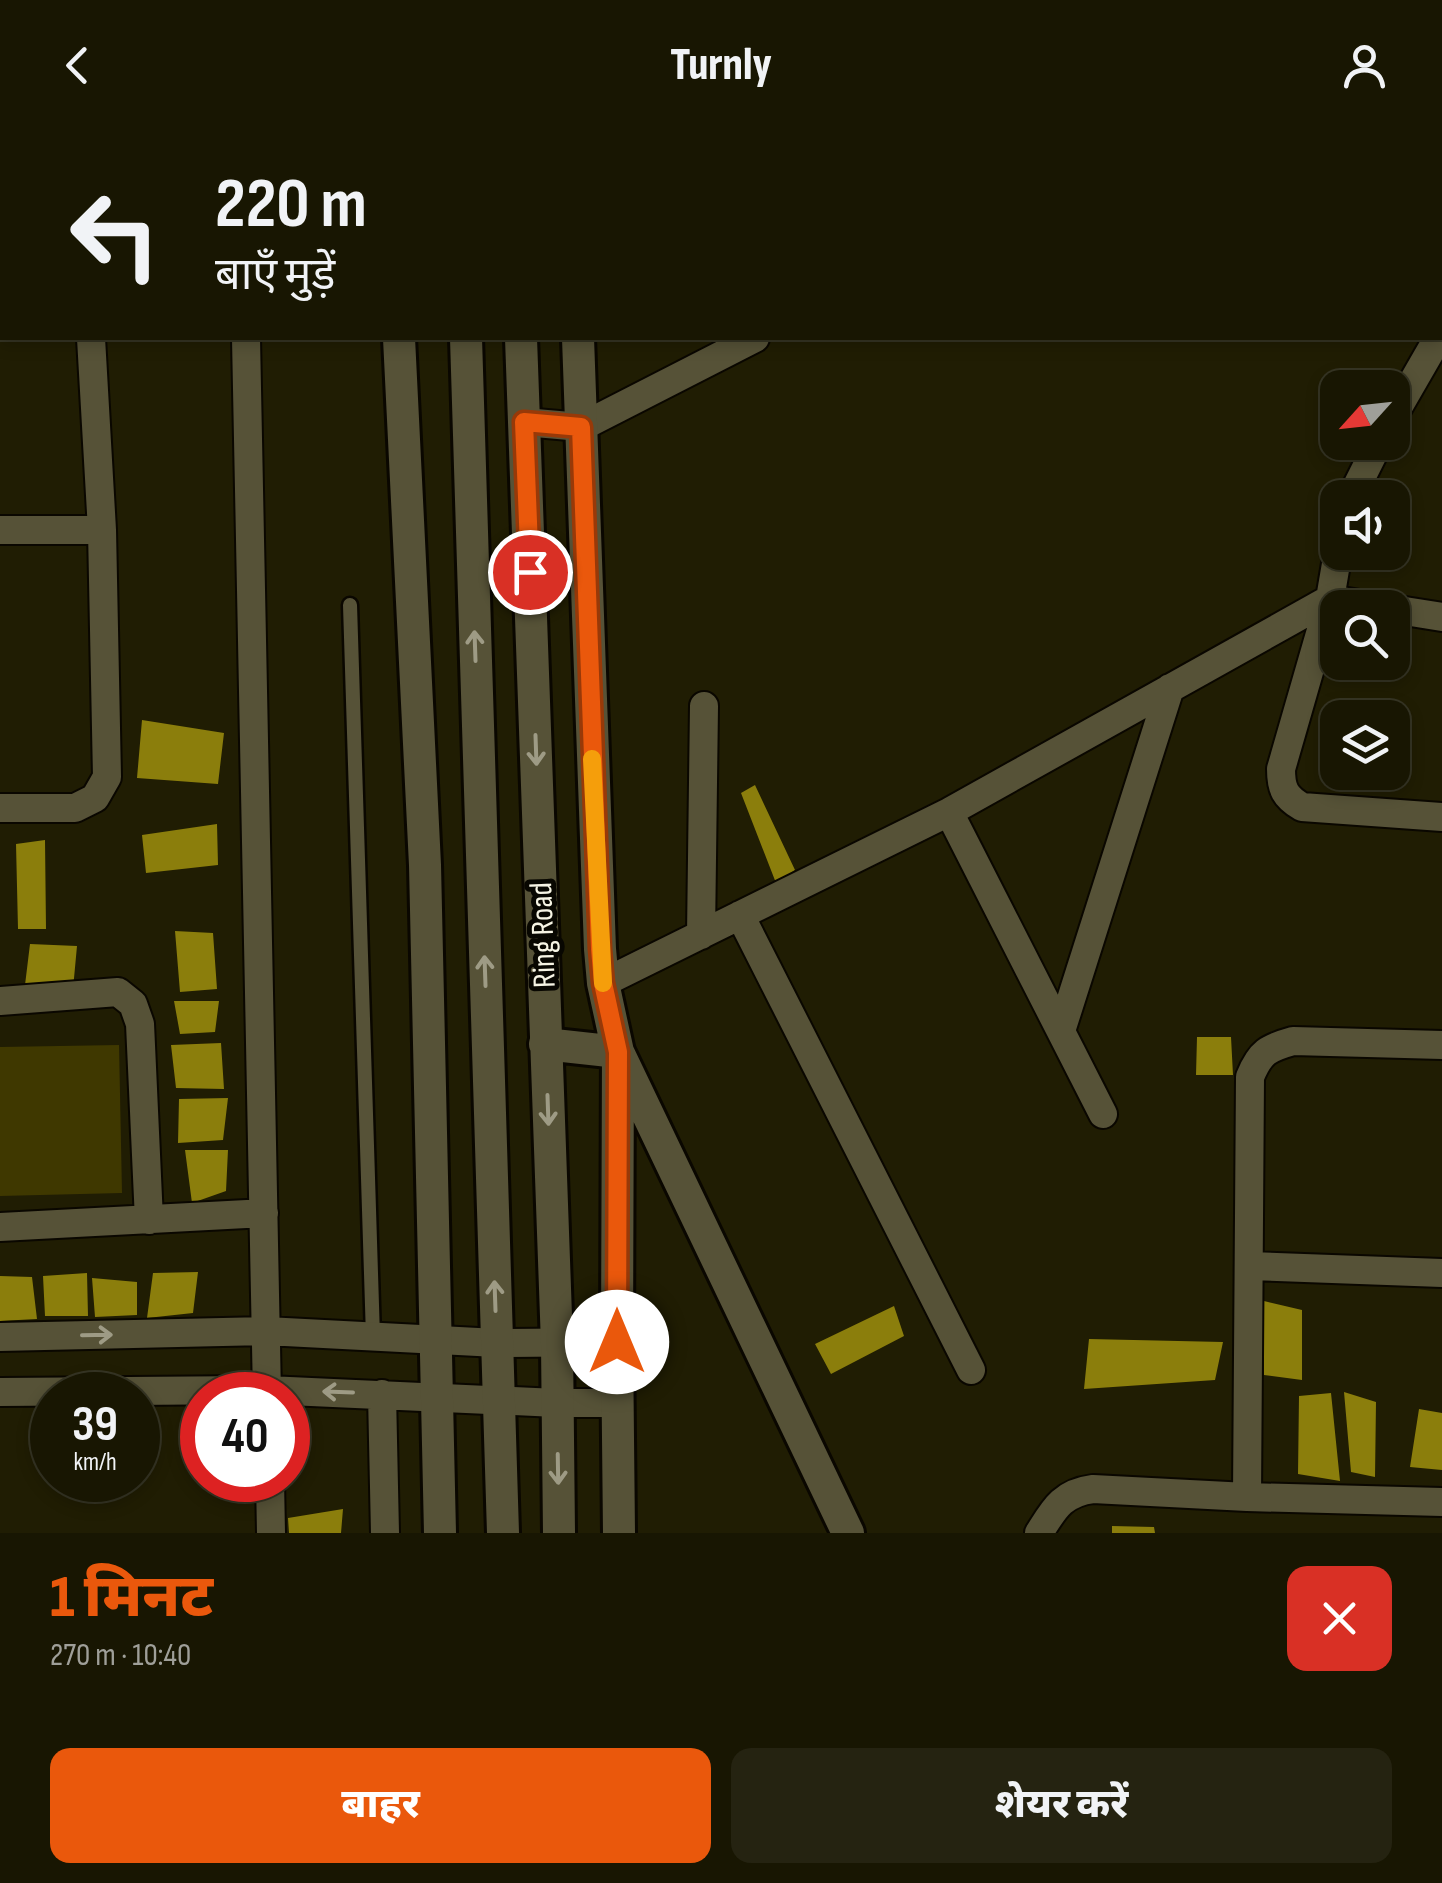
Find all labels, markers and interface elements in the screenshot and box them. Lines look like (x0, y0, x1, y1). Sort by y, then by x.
icon: back (50, 38, 105, 93)
text: Turnly (670, 38, 772, 93)
icon: person (1337, 38, 1392, 93)
text: 220 m (215, 163, 367, 247)
icon: left (50, 170, 180, 300)
text: बाएँ मुड़ें (215, 248, 335, 303)
north arrow (1320, 370, 1410, 460)
map controls (1320, 370, 1410, 790)
button: sound (1320, 480, 1410, 570)
pin (488, 530, 573, 615)
icon: arrive (503, 545, 558, 600)
button: search (1320, 590, 1410, 680)
one-way arrow (466, 630, 485, 662)
button: layers (1320, 700, 1410, 790)
one-way arrow (527, 733, 546, 765)
street label: Ring Road (522, 881, 565, 988)
one-way arrow (476, 955, 495, 987)
one-way arrow (539, 1093, 558, 1125)
one-way arrow (486, 1280, 505, 1312)
position arrow (565, 1290, 669, 1394)
one-way arrow (80, 1326, 113, 1344)
speed limit sign: 40 (180, 1372, 310, 1502)
one-way arrow (323, 1383, 355, 1402)
text: 39 (72, 1395, 118, 1455)
text: km/h (73, 1447, 117, 1478)
one-way arrow (548, 1452, 568, 1485)
text: 1 मिनट (50, 1562, 213, 1634)
button: close (1287, 1566, 1392, 1671)
text: 270 m · 10:40 (50, 1636, 191, 1675)
button: बाहर (50, 1748, 711, 1863)
button: शेयर करें (731, 1748, 1392, 1863)

